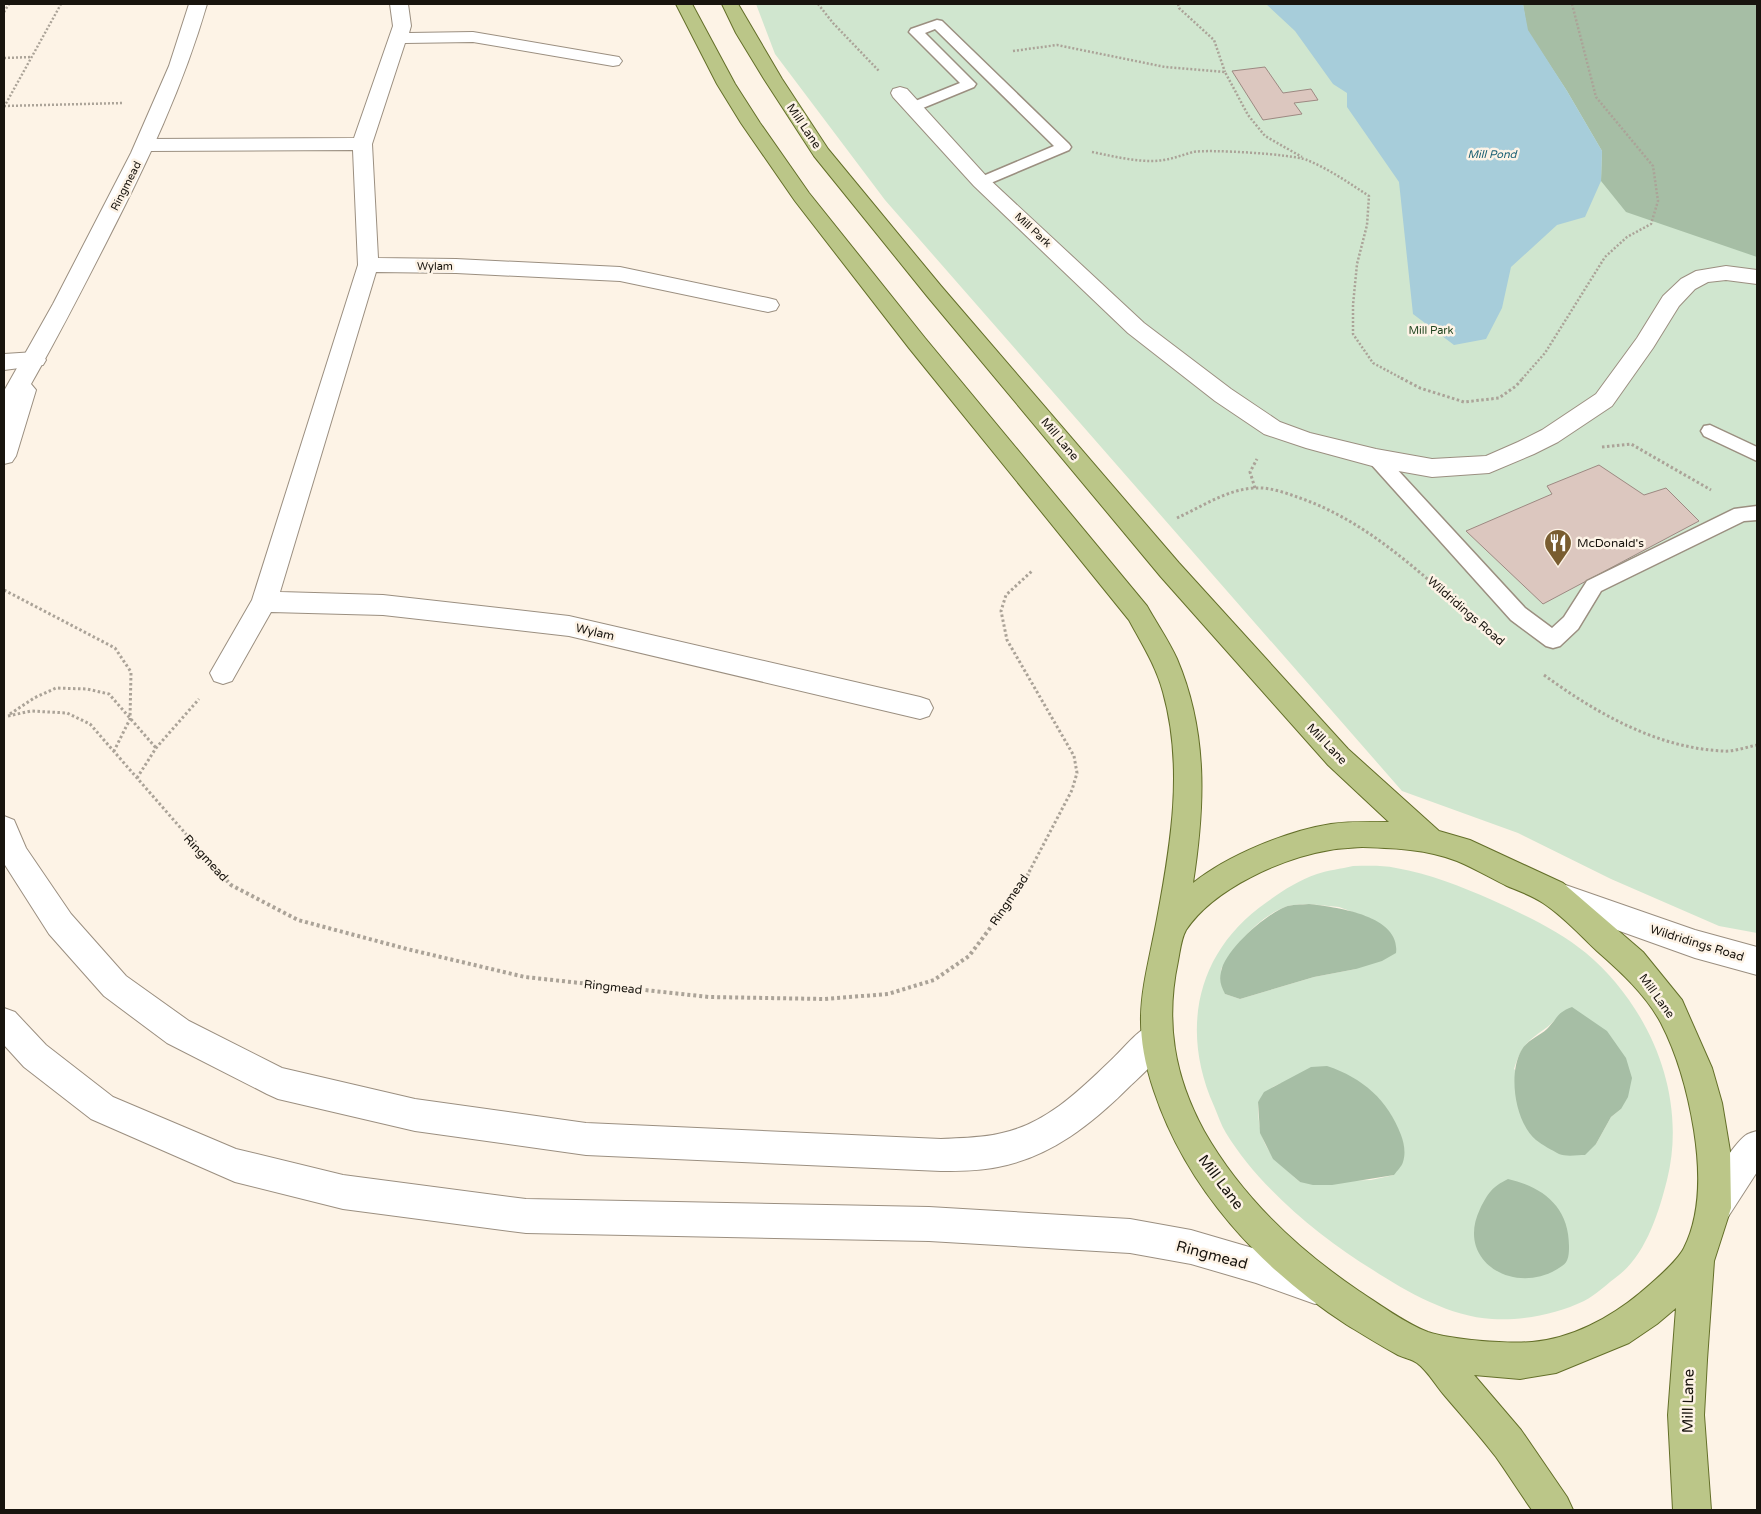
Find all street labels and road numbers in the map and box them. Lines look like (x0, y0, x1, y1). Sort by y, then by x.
street label: Mill Lane (784, 101, 824, 151)
street label: Ringmead (108, 159, 144, 213)
street label: Mill Park (1012, 210, 1054, 250)
street label: Wylam (417, 260, 453, 273)
street label: Mill Lane (1038, 415, 1082, 463)
street label: Wildridings Road (1425, 574, 1507, 648)
street label: Wylam (574, 621, 616, 643)
street label: Mill Lane (1304, 721, 1350, 767)
street label: Ringmead (181, 832, 231, 884)
street label: Ringmead (987, 872, 1031, 928)
street label: Wildridings Road (1648, 922, 1746, 964)
street label: Mill Lane (1636, 971, 1678, 1021)
street label: Ringmead (583, 977, 643, 997)
street label: Mill Lane (1195, 1151, 1247, 1213)
street label: Ringmead (1174, 1237, 1250, 1273)
street label: Mill Lane (1678, 1369, 1698, 1433)

